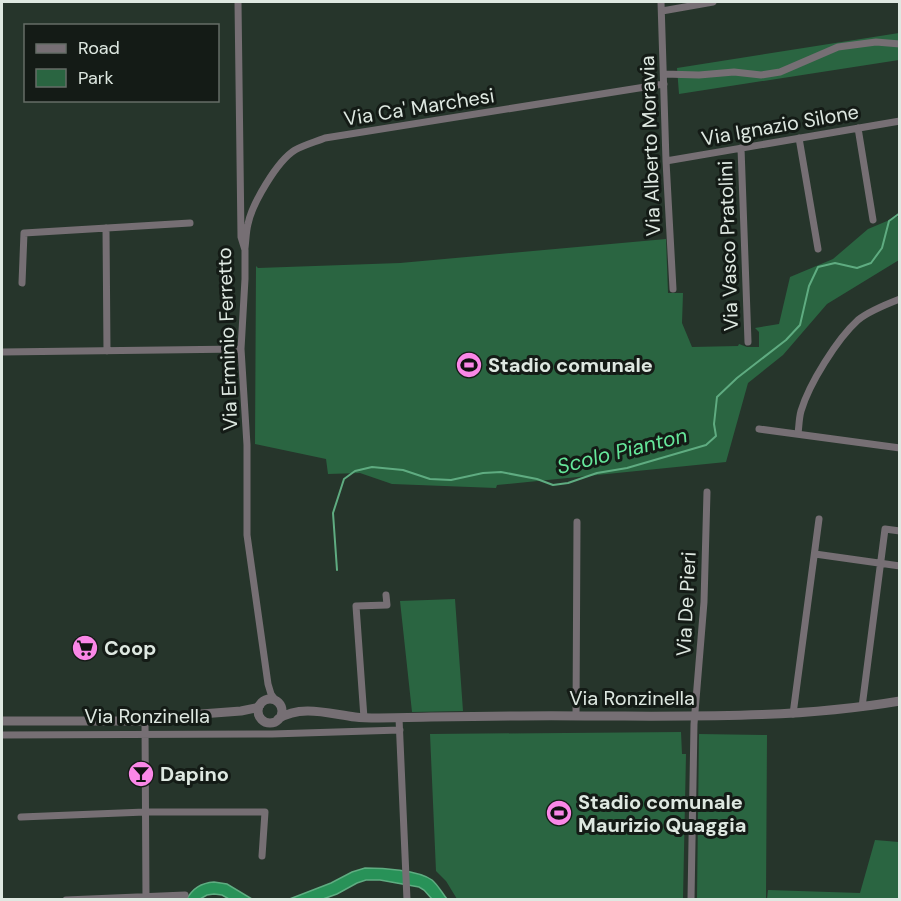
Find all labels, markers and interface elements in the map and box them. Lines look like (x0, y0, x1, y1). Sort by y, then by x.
legend (24, 24, 219, 102)
text: Road (78, 36, 120, 60)
street label: Via Alberto Moravia (634, 55, 666, 237)
text: Park (78, 66, 114, 90)
street label: Via Ca' Marchesi (342, 82, 496, 132)
street label: Via Ignazio Silone (699, 98, 861, 152)
street label: Via Vasco Pratolini (712, 160, 744, 332)
street label: Via Erminio Ferretto (211, 247, 243, 431)
sports icon: Stadio comunale (454, 350, 484, 380)
place label: Stadio comunale (488, 352, 653, 378)
water label: Scolo Pianton (554, 421, 690, 481)
street label: Via De Pieri (670, 551, 702, 657)
supermarket icon: Coop (70, 633, 100, 663)
place label: Coop (104, 635, 156, 661)
street label: Via Ronzinella (569, 685, 695, 711)
street label: Via Ronzinella (84, 703, 210, 729)
bar icon: Dapino (126, 759, 156, 789)
place label: Dapino (160, 761, 229, 787)
place label: Stadio comunale Maurizio Quaggia (578, 789, 746, 838)
sports icon: Stadio comunale Maurizio Quaggia (544, 798, 574, 828)

